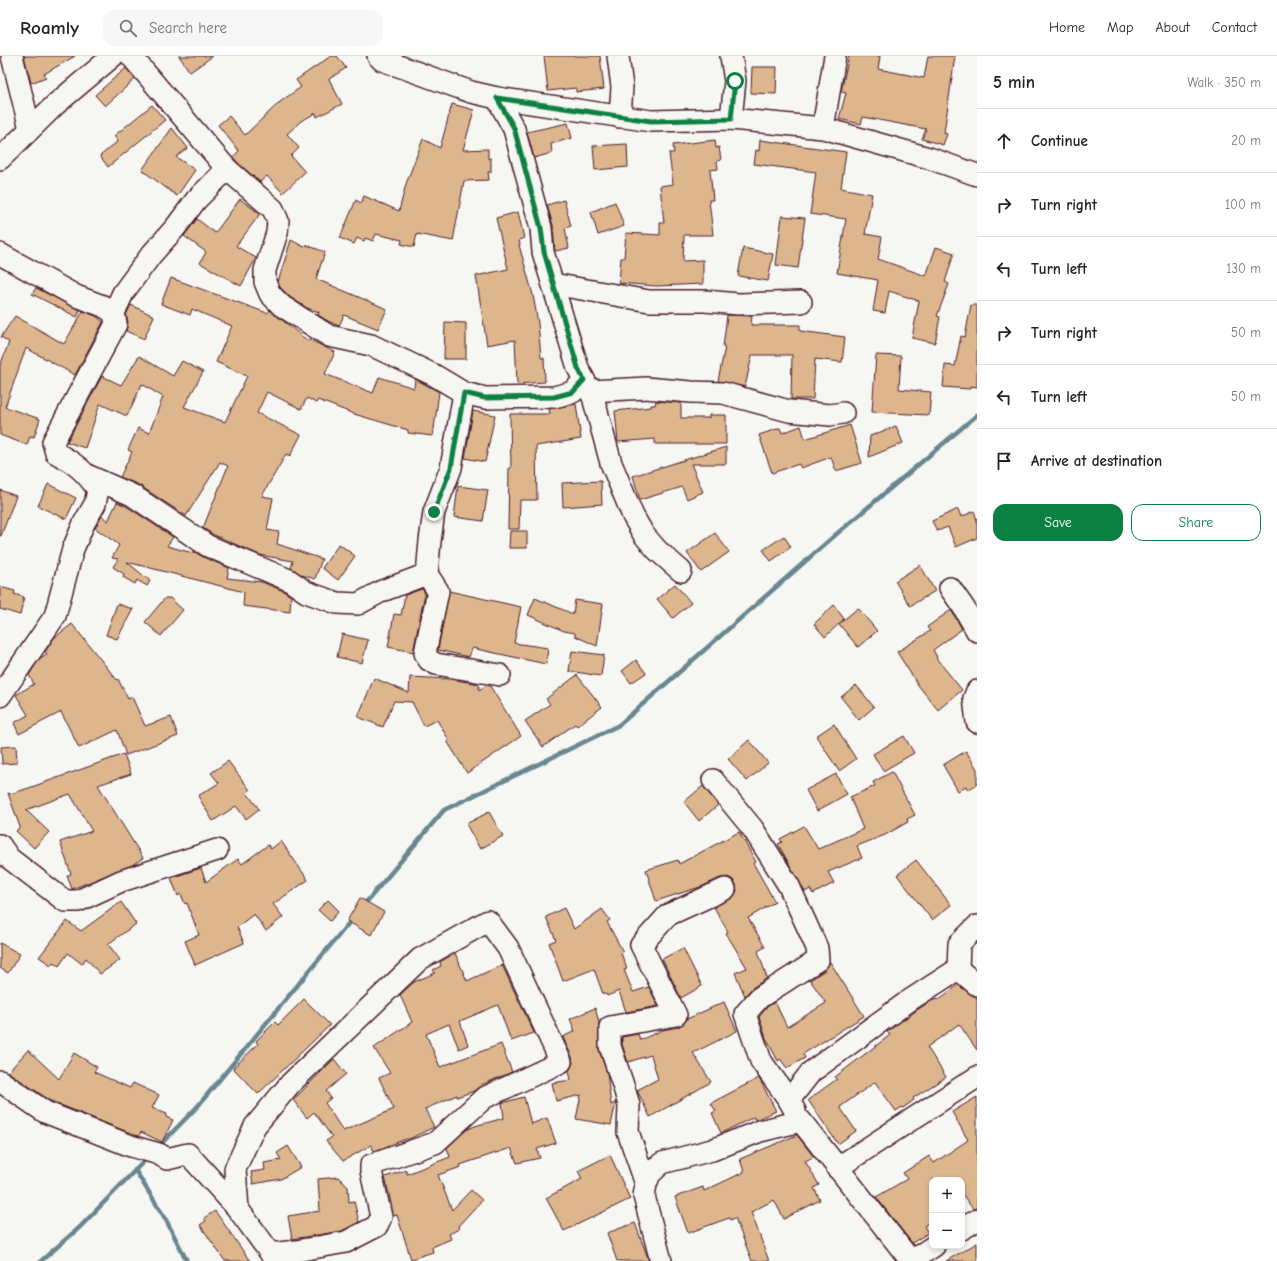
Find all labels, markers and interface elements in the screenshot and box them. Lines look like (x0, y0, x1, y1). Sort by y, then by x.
search box (103, 10, 383, 46)
text: Roamly (20, 17, 79, 39)
icon: search (117, 17, 139, 39)
text: Search here (149, 19, 227, 37)
text: Home (1049, 19, 1085, 36)
text: Map (1107, 19, 1133, 36)
text: About (1155, 19, 1190, 36)
text: Contact (1212, 19, 1257, 36)
route start (726, 72, 744, 90)
text: 5 min (993, 73, 1035, 92)
text: Walk · 350 m (1187, 75, 1261, 90)
icon: ahead (993, 130, 1015, 152)
text: Continue (1031, 132, 1088, 150)
text: 20 m (1231, 133, 1261, 148)
icon: right (993, 194, 1015, 216)
text: Turn right (1031, 196, 1097, 214)
text: 100 m (1225, 197, 1261, 212)
icon: left (993, 258, 1015, 280)
text: Turn left (1031, 260, 1087, 278)
text: 130 m (1226, 261, 1261, 276)
icon: right (993, 322, 1015, 344)
text: Turn right (1031, 324, 1097, 342)
text: 50 m (1231, 325, 1261, 340)
icon: left (993, 386, 1015, 408)
text: Turn left (1031, 388, 1087, 406)
text: 50 m (1231, 389, 1261, 404)
icon: arrive (993, 450, 1015, 472)
text: Arrive at destination (1031, 452, 1162, 470)
route end (425, 503, 443, 521)
button: Save (993, 504, 1123, 541)
button: Share (1131, 504, 1261, 541)
map controls (929, 1177, 965, 1249)
button: + (929, 1177, 965, 1213)
button: − (929, 1213, 965, 1249)

